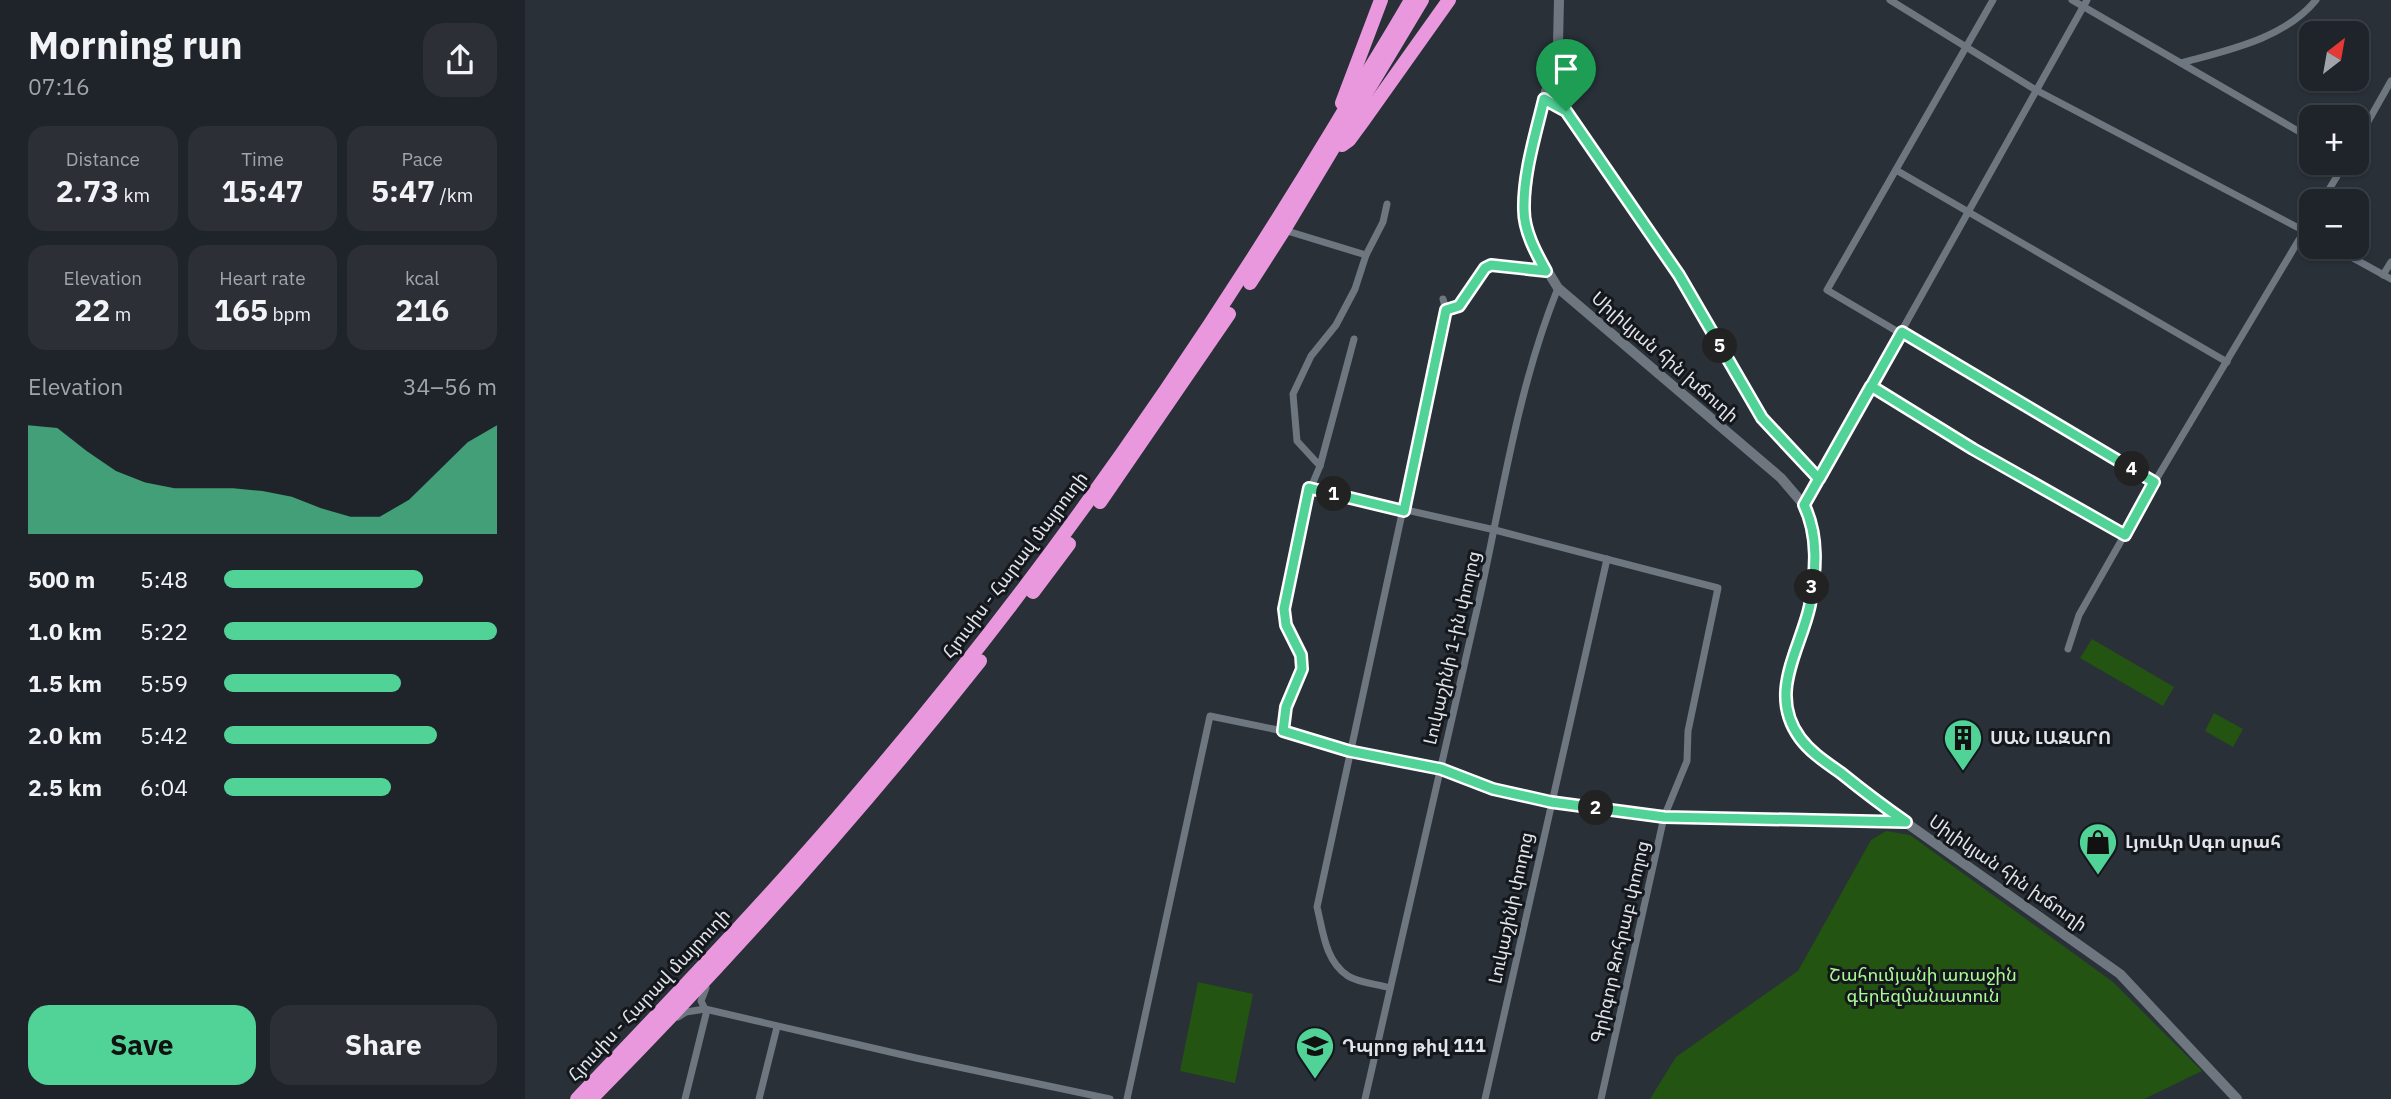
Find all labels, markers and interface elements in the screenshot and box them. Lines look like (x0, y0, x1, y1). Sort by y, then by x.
text: Morning run (28, 20, 243, 69)
north arrow (2299, 21, 2369, 91)
map controls (2299, 21, 2369, 259)
button: share (423, 23, 497, 97)
pin (1536, 39, 1596, 111)
icon: arrive (1547, 50, 1585, 88)
text: 07:16 (28, 71, 90, 101)
button: + (2299, 105, 2369, 175)
text: Distance (66, 147, 140, 171)
text: Time (241, 147, 284, 171)
text: Pace (401, 147, 443, 171)
text: 2.73 (56, 171, 119, 210)
text: 15:47 (222, 171, 303, 210)
text: 5:47 (371, 171, 435, 210)
text: km (119, 183, 150, 207)
text: /km (435, 183, 473, 207)
button: − (2299, 189, 2369, 259)
text: Elevation (63, 266, 142, 290)
text: Heart rate (219, 266, 306, 290)
text: kcal (405, 266, 439, 290)
street label: Սիլիկյան հին խճուղի (1587, 286, 1744, 427)
text: 22 (74, 290, 110, 329)
text: 165 (214, 290, 268, 329)
text: 216 (395, 290, 449, 329)
text: m (110, 302, 131, 326)
text: bpm (268, 302, 311, 326)
pin: 5 (1703, 328, 1737, 364)
text: 5 (1714, 333, 1725, 357)
text: Elevation (28, 371, 123, 401)
text: 34–56 m (403, 371, 497, 401)
pin: 4 (2115, 452, 2149, 486)
text: 4 (2126, 456, 2137, 480)
street label: Հյուսիս - Հարավ մայրուղի (937, 467, 1092, 663)
pin: 1 (1317, 476, 1351, 512)
text: 1 (1328, 481, 1339, 505)
street label: Լուկաշինի 1-ին փողոց (1418, 549, 1485, 747)
text: 500 m (28, 564, 95, 594)
text: 5:48 (140, 564, 188, 594)
pin: 3 (1795, 570, 1829, 604)
text: 3 (1806, 574, 1817, 598)
text: 1.0 km (28, 616, 102, 646)
text: 5:22 (140, 616, 188, 646)
text: 1.5 km (28, 668, 102, 698)
text: 5:59 (140, 668, 188, 698)
building icon: ՍԱՆ ԼԱԶԱՐՈ (1942, 717, 1984, 772)
text: 2.0 km (28, 720, 102, 750)
text: 5:42 (140, 720, 188, 750)
place label: ՍԱՆ ԼԱԶԱՐՈ (1990, 726, 2111, 749)
text: 2.5 km (28, 772, 102, 802)
text: 6:04 (140, 772, 188, 802)
pin: 2 (1579, 790, 1613, 826)
text: 2 (1590, 795, 1601, 819)
street label: Սիլիկյան հին խճուղի (1925, 809, 2092, 936)
shop icon: ԼյուԱր Սգո սրահ (2077, 821, 2119, 876)
street label: Լուկաշինի փողոց (1483, 830, 1538, 986)
place label: ԼյուԱր Սգո սրահ (2125, 830, 2281, 853)
street label: Գրիգոր Զոհրաբ փողոց (1585, 838, 1654, 1045)
street label: Հյուսիս - Հարավ մայրուղի (562, 903, 735, 1086)
park label: Շահումյանի առաջին գերեզմանատուն (1829, 963, 2017, 1007)
button: Save (28, 1005, 256, 1085)
button: Share (270, 1005, 497, 1085)
school or university icon: Դպրոց թիվ 111 (1294, 1025, 1336, 1080)
place label: Դպրոց թիվ 111 (1342, 1034, 1486, 1057)

